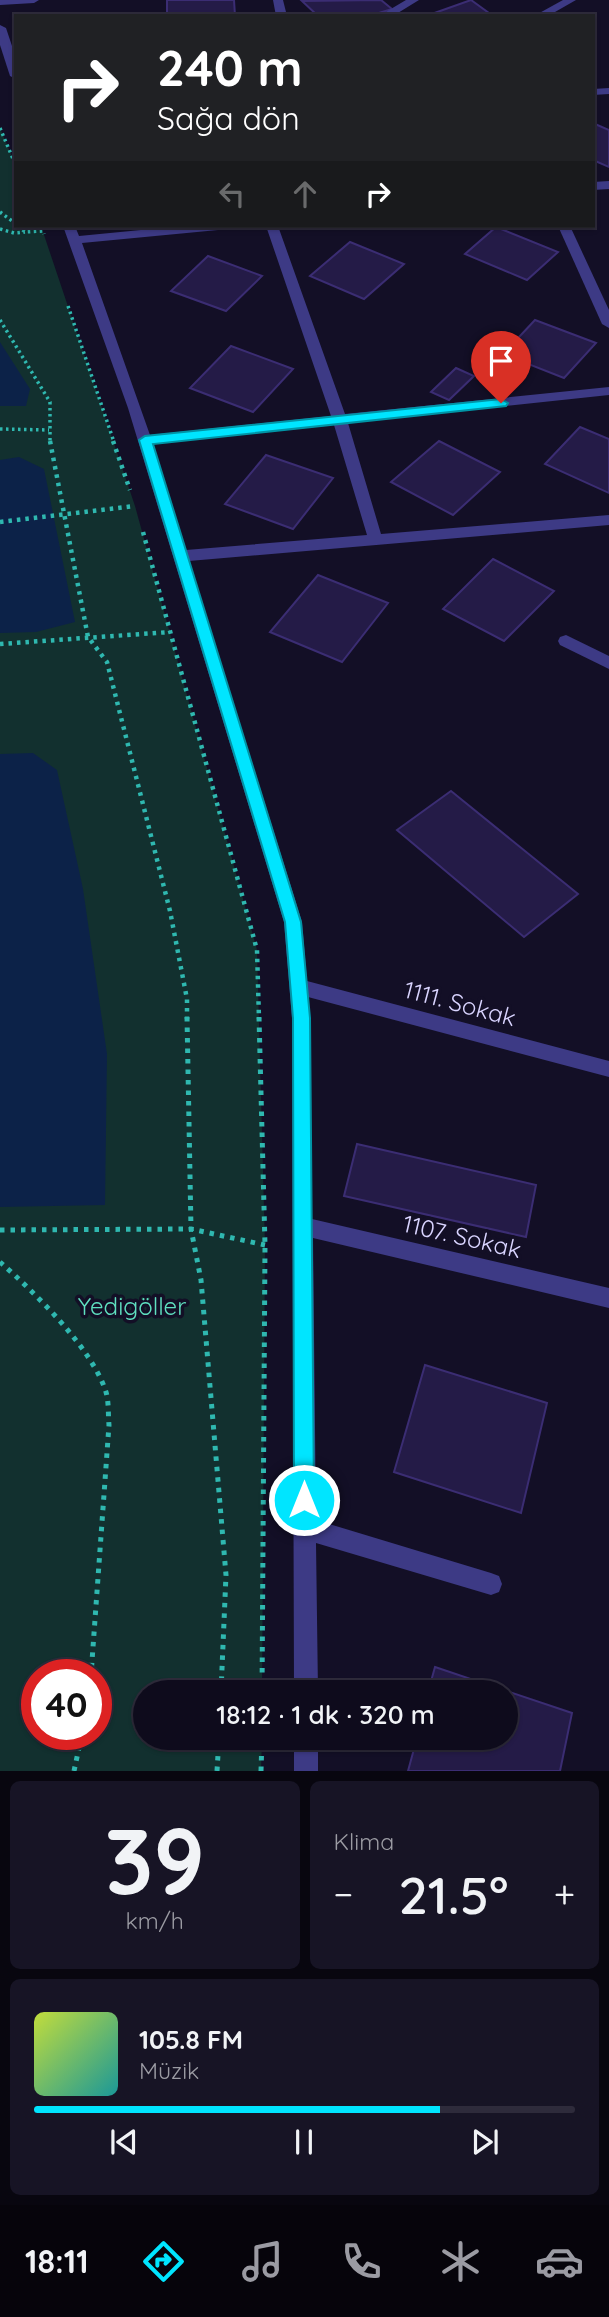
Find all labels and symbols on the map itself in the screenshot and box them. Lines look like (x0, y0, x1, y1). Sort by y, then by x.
pin (471, 331, 531, 403)
street label: 1111. Sokak (401, 974, 519, 1032)
street label: 1107. Sokak (400, 1208, 524, 1264)
park label: Yedigöller (78, 1291, 186, 1321)
position arrow (267, 1463, 341, 1537)
speed limit sign: 40 (21, 1659, 112, 1750)

